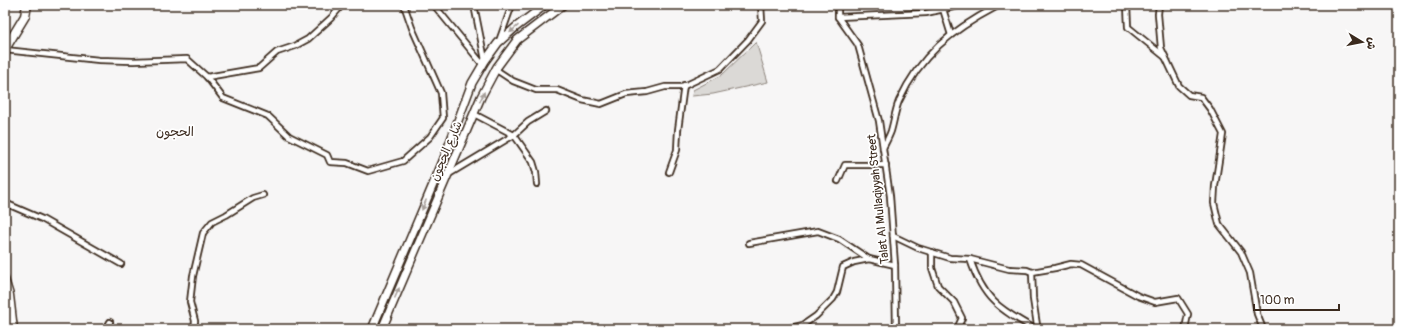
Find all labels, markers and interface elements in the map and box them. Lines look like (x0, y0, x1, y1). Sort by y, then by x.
north arrow (1342, 22, 1382, 62)
one-way arrow (509, 24, 519, 33)
text: ش (1364, 37, 1379, 51)
one-way arrow (479, 91, 485, 102)
street label: شارع الحجون (427, 119, 467, 184)
district label: الحجون (156, 124, 194, 140)
street label: Talat Al Mullaqiyyah Street (864, 133, 893, 265)
one-way arrow (421, 199, 427, 210)
scale bar (1254, 286, 1339, 312)
one-way arrow (395, 287, 401, 299)
text: 100 m (1260, 293, 1295, 308)

